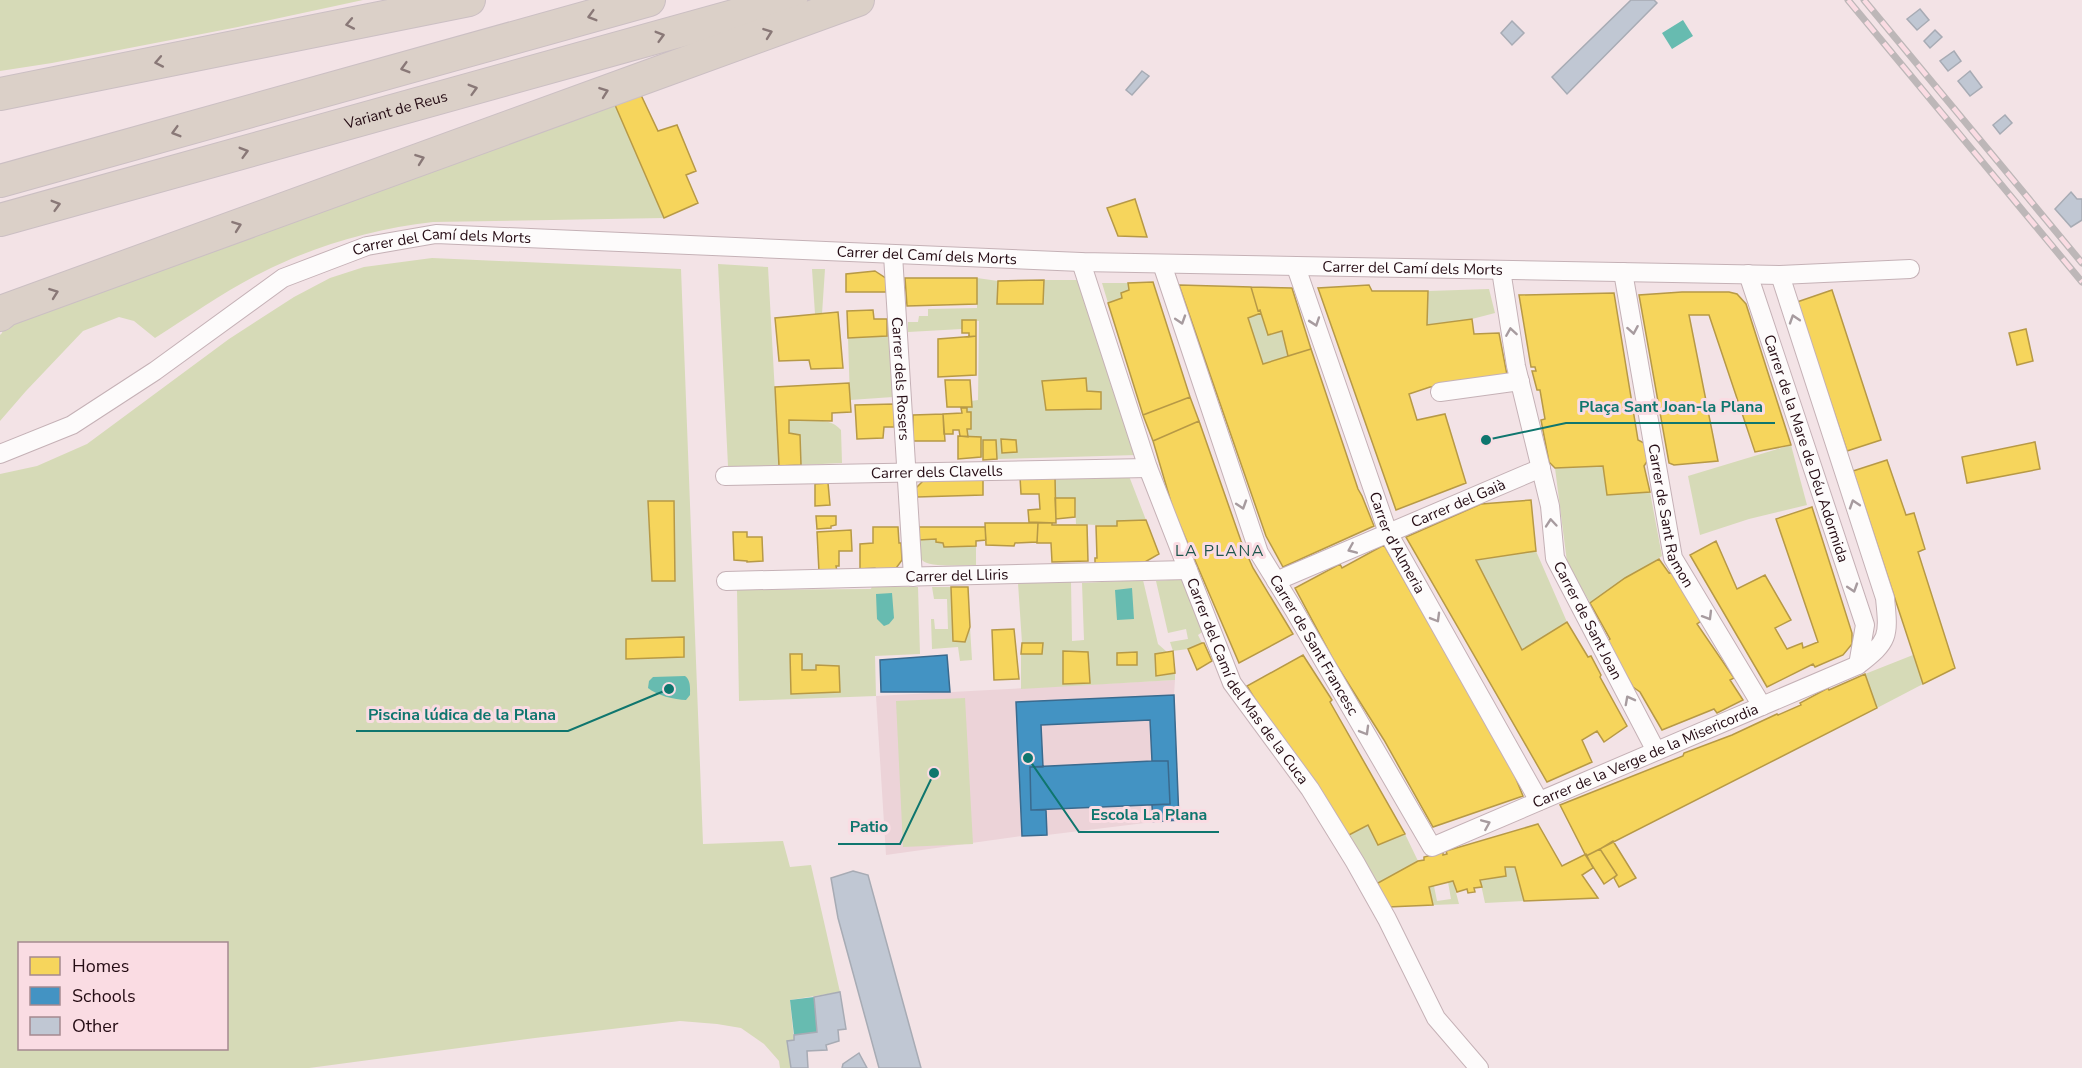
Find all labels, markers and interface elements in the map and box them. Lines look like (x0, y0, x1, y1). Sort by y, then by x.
one-way arrow (587, 9, 598, 21)
one-way arrow (345, 17, 355, 30)
one-way arrow (762, 27, 773, 40)
one-way arrow (655, 31, 665, 44)
one-way arrow (154, 55, 164, 68)
one-way arrow (400, 61, 410, 73)
one-way arrow (467, 84, 477, 96)
street label: Variant de Reus (341, 86, 450, 134)
one-way arrow (598, 87, 608, 100)
one-way arrow (171, 125, 182, 137)
one-way arrow (239, 147, 249, 160)
one-way arrow (414, 154, 425, 167)
one-way arrow (50, 200, 61, 212)
one-way arrow (231, 221, 242, 233)
street label: Carrer del Camí dels Morts (349, 224, 532, 261)
street label: Carrer del Camí dels Morts (836, 241, 1017, 269)
street label: Carrer del Camí dels Morts (1322, 256, 1503, 280)
one-way arrow (48, 288, 59, 300)
one-way arrow (1173, 314, 1186, 325)
one-way arrow (1788, 314, 1801, 325)
street label: Carrer dels Rosers (887, 316, 915, 441)
one-way arrow (1308, 316, 1320, 327)
one-way arrow (1627, 325, 1639, 334)
one-way arrow (1505, 328, 1518, 338)
street label: Carrer de la Mare de Déu Adormida (1759, 332, 1853, 565)
callout: Plaça Sant Joan-la Plana (1566, 389, 1775, 423)
text: Plaça Sant Joan-la Plana (1579, 396, 1763, 418)
street label: Carrer de Sant Ramon (1643, 442, 1699, 591)
street label: Carrer dels Clavells (871, 461, 1003, 483)
street label: Carrer del Gaià (1408, 474, 1509, 532)
street label: Carrer d'Almeria (1365, 489, 1430, 597)
one-way arrow (1235, 499, 1248, 510)
one-way arrow (1849, 499, 1861, 510)
one-way arrow (1545, 518, 1558, 528)
district label: LA PLANA (1175, 540, 1265, 562)
one-way arrow (1347, 542, 1358, 554)
street label: Carrer de Sant Joan (1549, 558, 1627, 683)
street label: Carrer del Lliris (905, 564, 1009, 587)
street label: Carrer de Sant Francesc (1265, 571, 1363, 719)
street label: Carrer del Camí del Mas de la Cuca (1182, 575, 1313, 788)
one-way arrow (1845, 582, 1858, 593)
one-way arrow (1701, 610, 1712, 620)
one-way arrow (1429, 612, 1440, 622)
one-way arrow (1625, 695, 1636, 706)
callout: Piscina lúdica de la Plana (356, 697, 568, 731)
street label: Carrer de la Verge de la Misericordia (1529, 699, 1761, 813)
text: Piscina lúdica de la Plana (368, 704, 556, 726)
one-way arrow (1357, 725, 1369, 735)
callout: Escola La Plana (1079, 798, 1219, 832)
text: Escola La Plana (1091, 804, 1207, 826)
callout: Patio (838, 810, 900, 844)
text: Patio (850, 816, 888, 838)
one-way arrow (1480, 819, 1491, 831)
legend (18, 942, 228, 1050)
text: Homes (72, 954, 129, 978)
text: Schools (72, 984, 136, 1008)
text: Other (72, 1014, 119, 1038)

